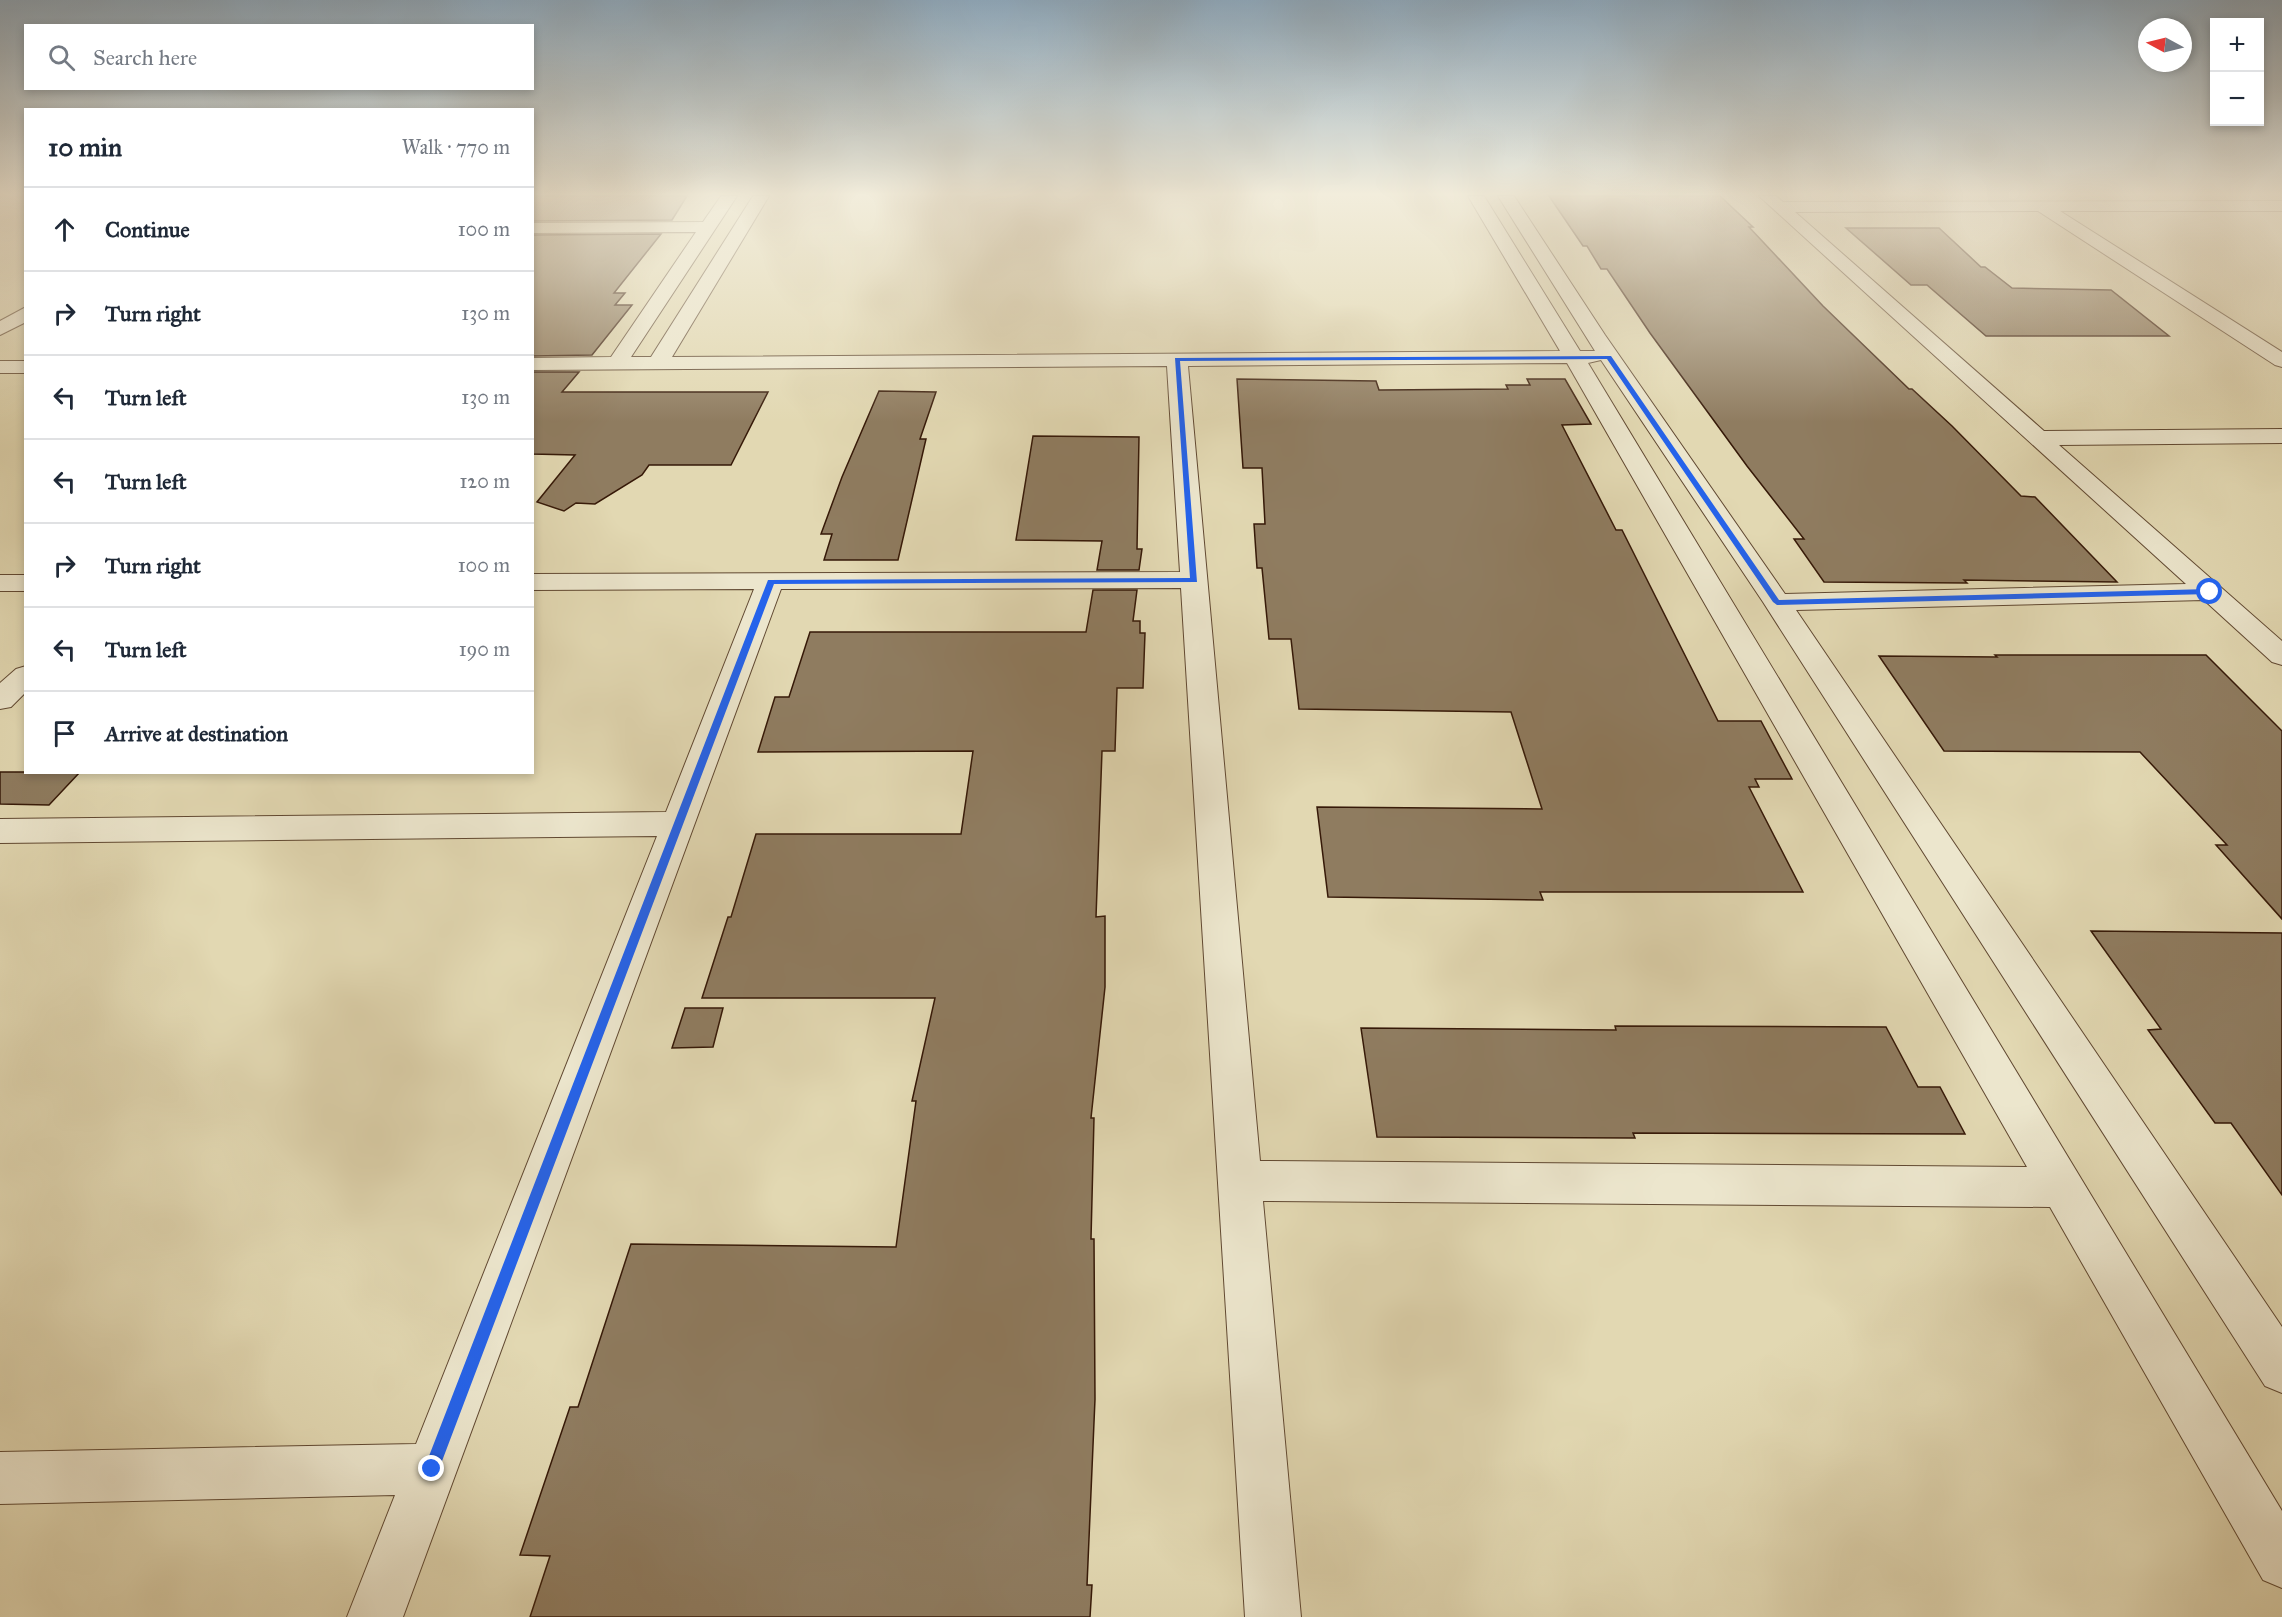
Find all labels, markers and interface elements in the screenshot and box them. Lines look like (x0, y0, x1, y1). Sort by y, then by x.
north arrow (2138, 18, 2192, 72)
map controls (2210, 18, 2264, 126)
button: + (2210, 18, 2264, 72)
search box (24, 24, 534, 90)
icon: search (45, 41, 78, 74)
text: Search here (93, 44, 197, 71)
button: − (2210, 72, 2264, 126)
text: 10 min (48, 131, 122, 163)
text: Walk · 770 m (402, 135, 510, 159)
icon: ahead (48, 213, 81, 246)
text: Continue (105, 216, 190, 243)
text: 100 m (458, 217, 510, 241)
icon: right (48, 297, 81, 330)
text: Turn right (105, 300, 201, 327)
text: 130 m (461, 301, 510, 325)
icon: left (48, 381, 81, 414)
text: Turn left (105, 384, 187, 411)
text: 130 m (461, 385, 510, 409)
icon: left (48, 465, 81, 498)
text: Turn left (105, 468, 187, 495)
text: 120 m (459, 469, 510, 493)
icon: right (48, 549, 81, 582)
text: Turn right (105, 552, 201, 579)
text: 100 m (458, 553, 510, 577)
route start (2196, 578, 2222, 604)
icon: left (48, 633, 81, 666)
text: Turn left (105, 636, 187, 663)
text: 190 m (459, 637, 510, 661)
icon: arrive (48, 717, 81, 750)
text: Arrive at destination (105, 720, 288, 747)
route end (418, 1455, 444, 1481)

